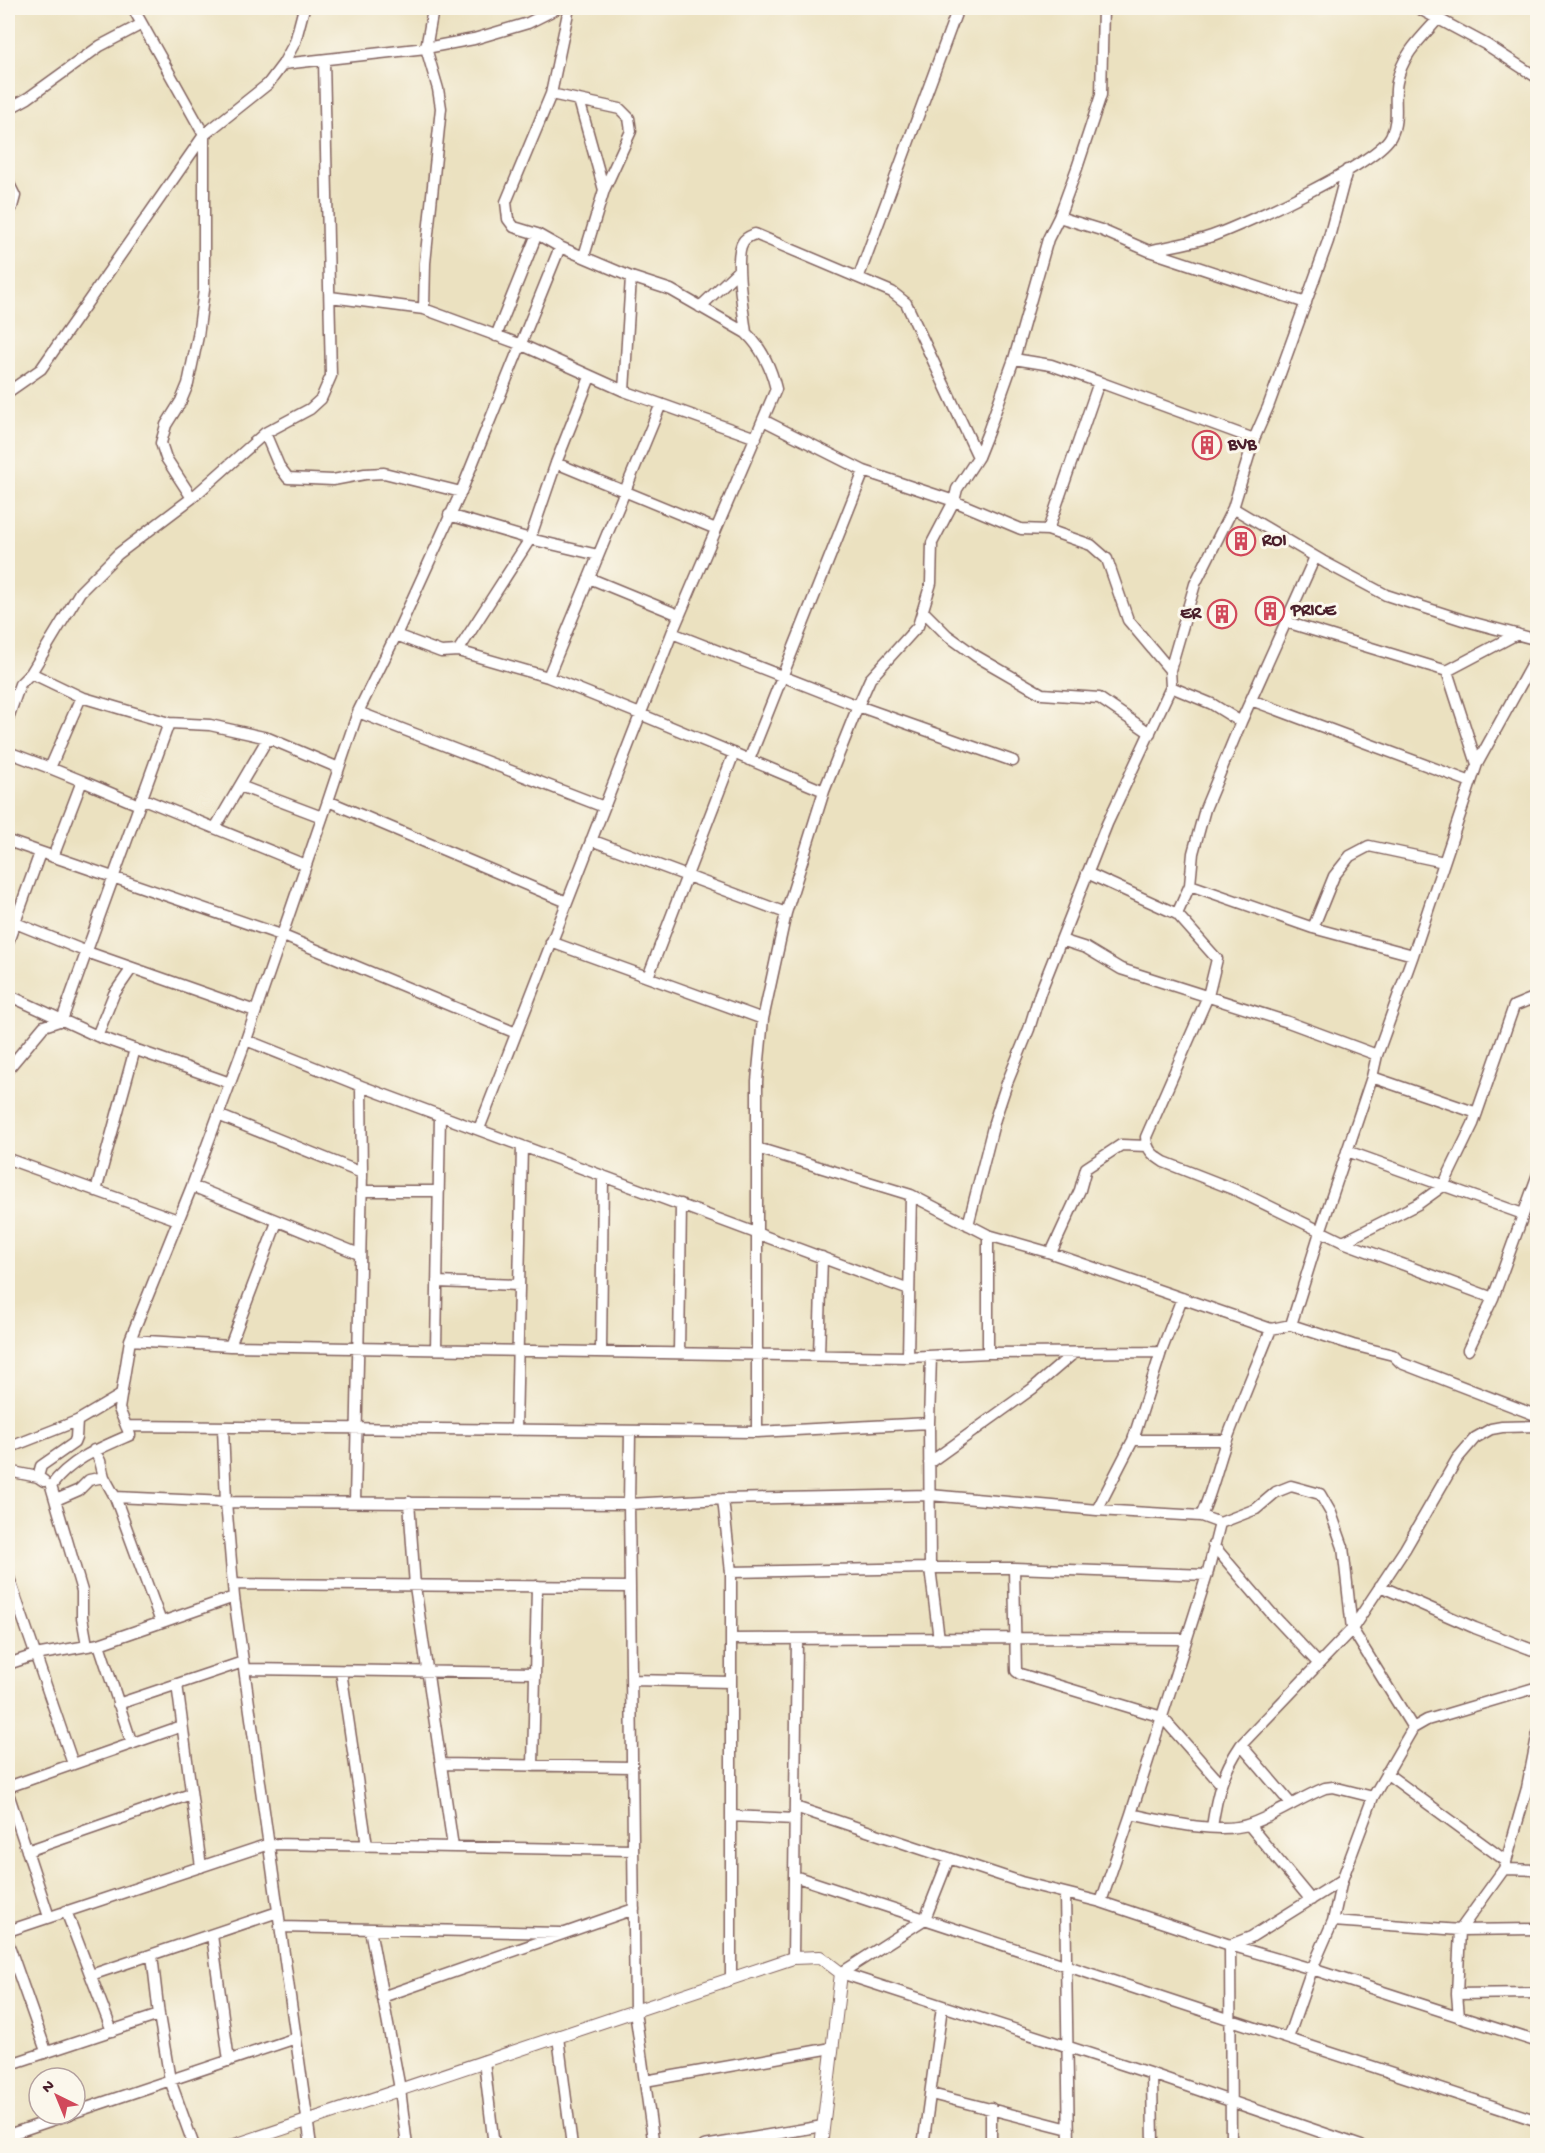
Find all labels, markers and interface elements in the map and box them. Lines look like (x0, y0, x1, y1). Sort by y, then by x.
building icon: BVB (1191, 429, 1223, 461)
place label: BVB (1227, 435, 1257, 456)
building icon: ROI (1225, 525, 1257, 557)
place label: ROI (1261, 531, 1287, 552)
building icon: PRICE (1254, 595, 1286, 627)
building icon: ER (1206, 598, 1238, 630)
place label: PRICE (1290, 601, 1337, 622)
place label: ER (1180, 604, 1203, 625)
north arrow (27, 2066, 87, 2126)
text: N (39, 2077, 60, 2098)

